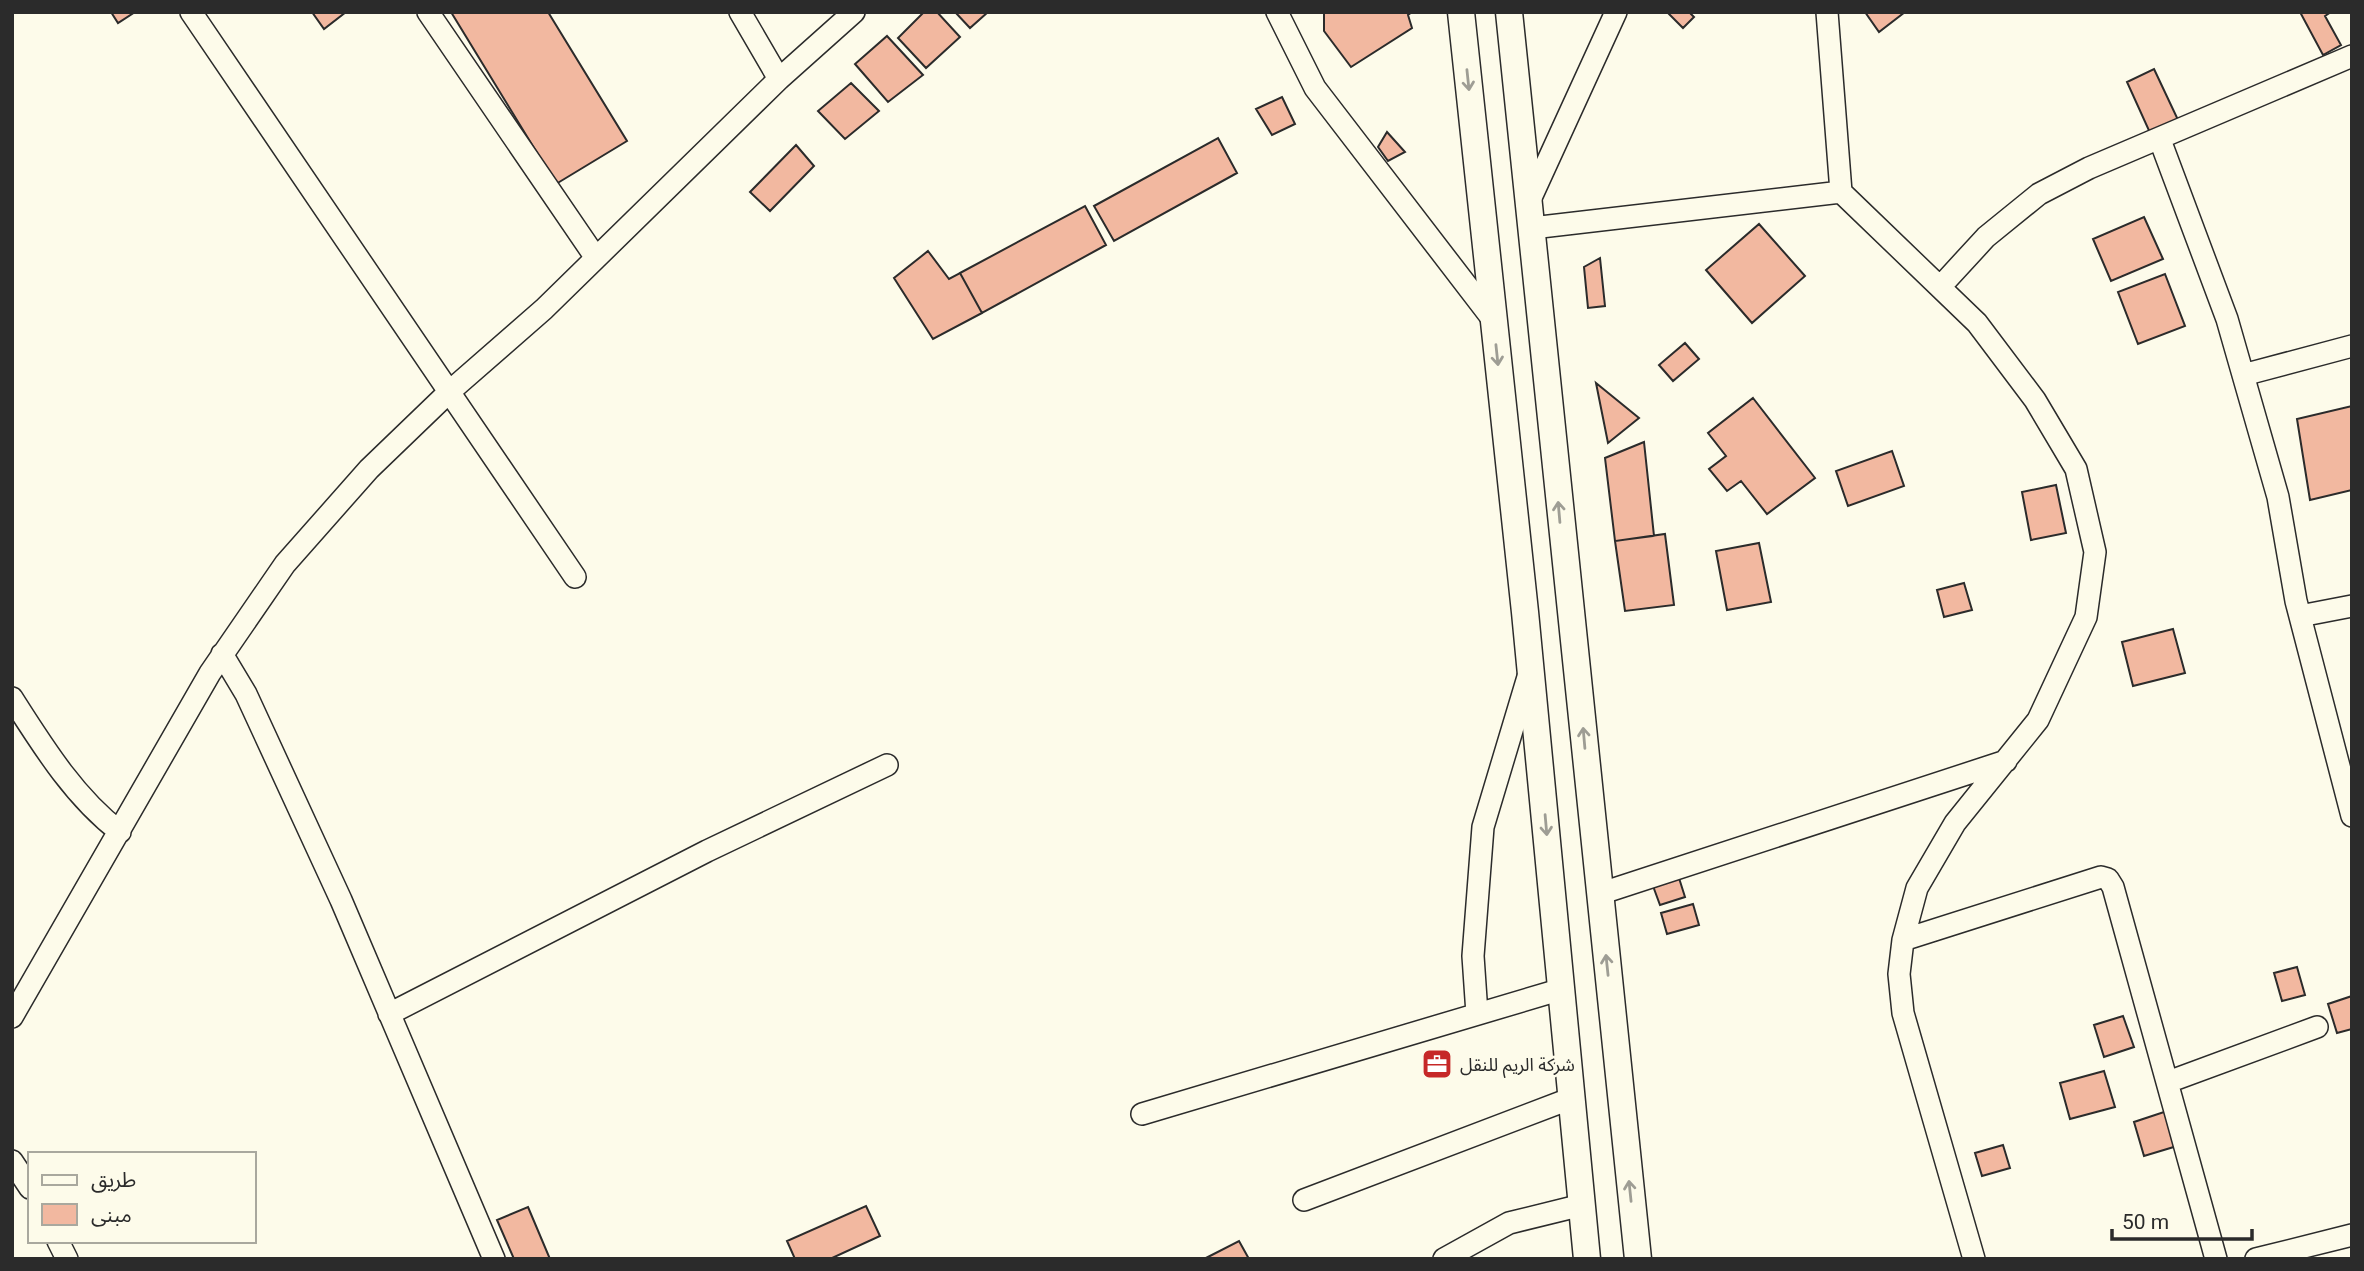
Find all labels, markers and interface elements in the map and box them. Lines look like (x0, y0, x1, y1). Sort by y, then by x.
one-way arrow (1462, 68, 1475, 91)
one-way arrow (1491, 343, 1504, 366)
one-way arrow (1553, 501, 1566, 524)
one-way arrow (1577, 727, 1590, 750)
one-way arrow (1540, 813, 1553, 836)
one-way arrow (1600, 954, 1613, 976)
office icon: شركة الريم للنقل (1420, 1047, 1454, 1081)
place label: شركة الريم للنقل (1460, 1054, 1575, 1078)
legend (28, 1152, 256, 1243)
text: طريق (91, 1168, 136, 1193)
one-way arrow (1624, 1180, 1637, 1203)
scale bar (2112, 1198, 2252, 1242)
text: مبنى (91, 1203, 132, 1227)
text: 50 m (2122, 1210, 2169, 1234)

